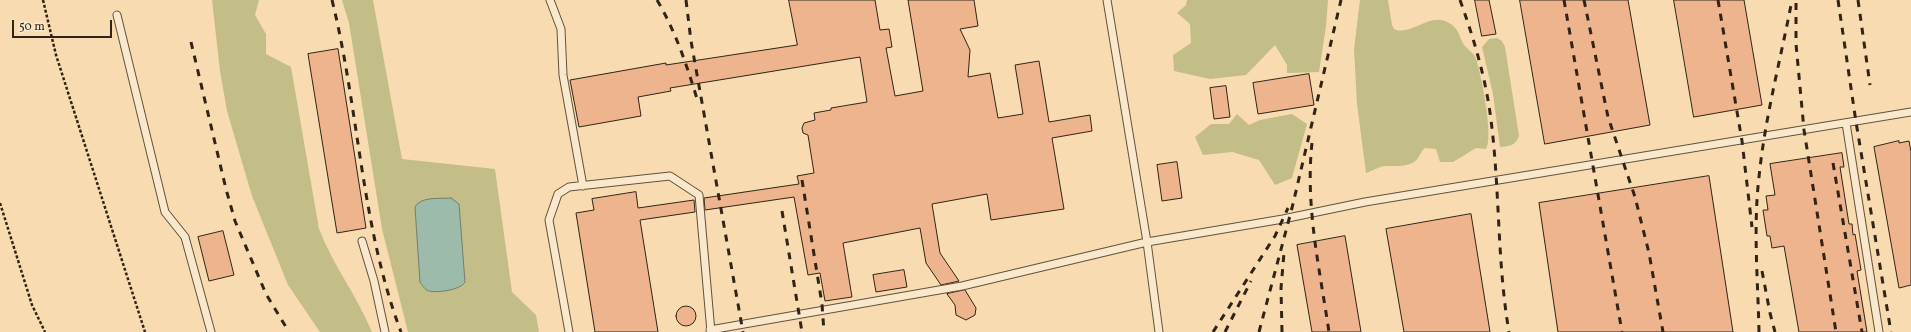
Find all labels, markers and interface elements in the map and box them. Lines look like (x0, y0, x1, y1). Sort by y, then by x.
scale bar (14, 12, 114, 38)
text: 50 m (19, 19, 45, 35)

